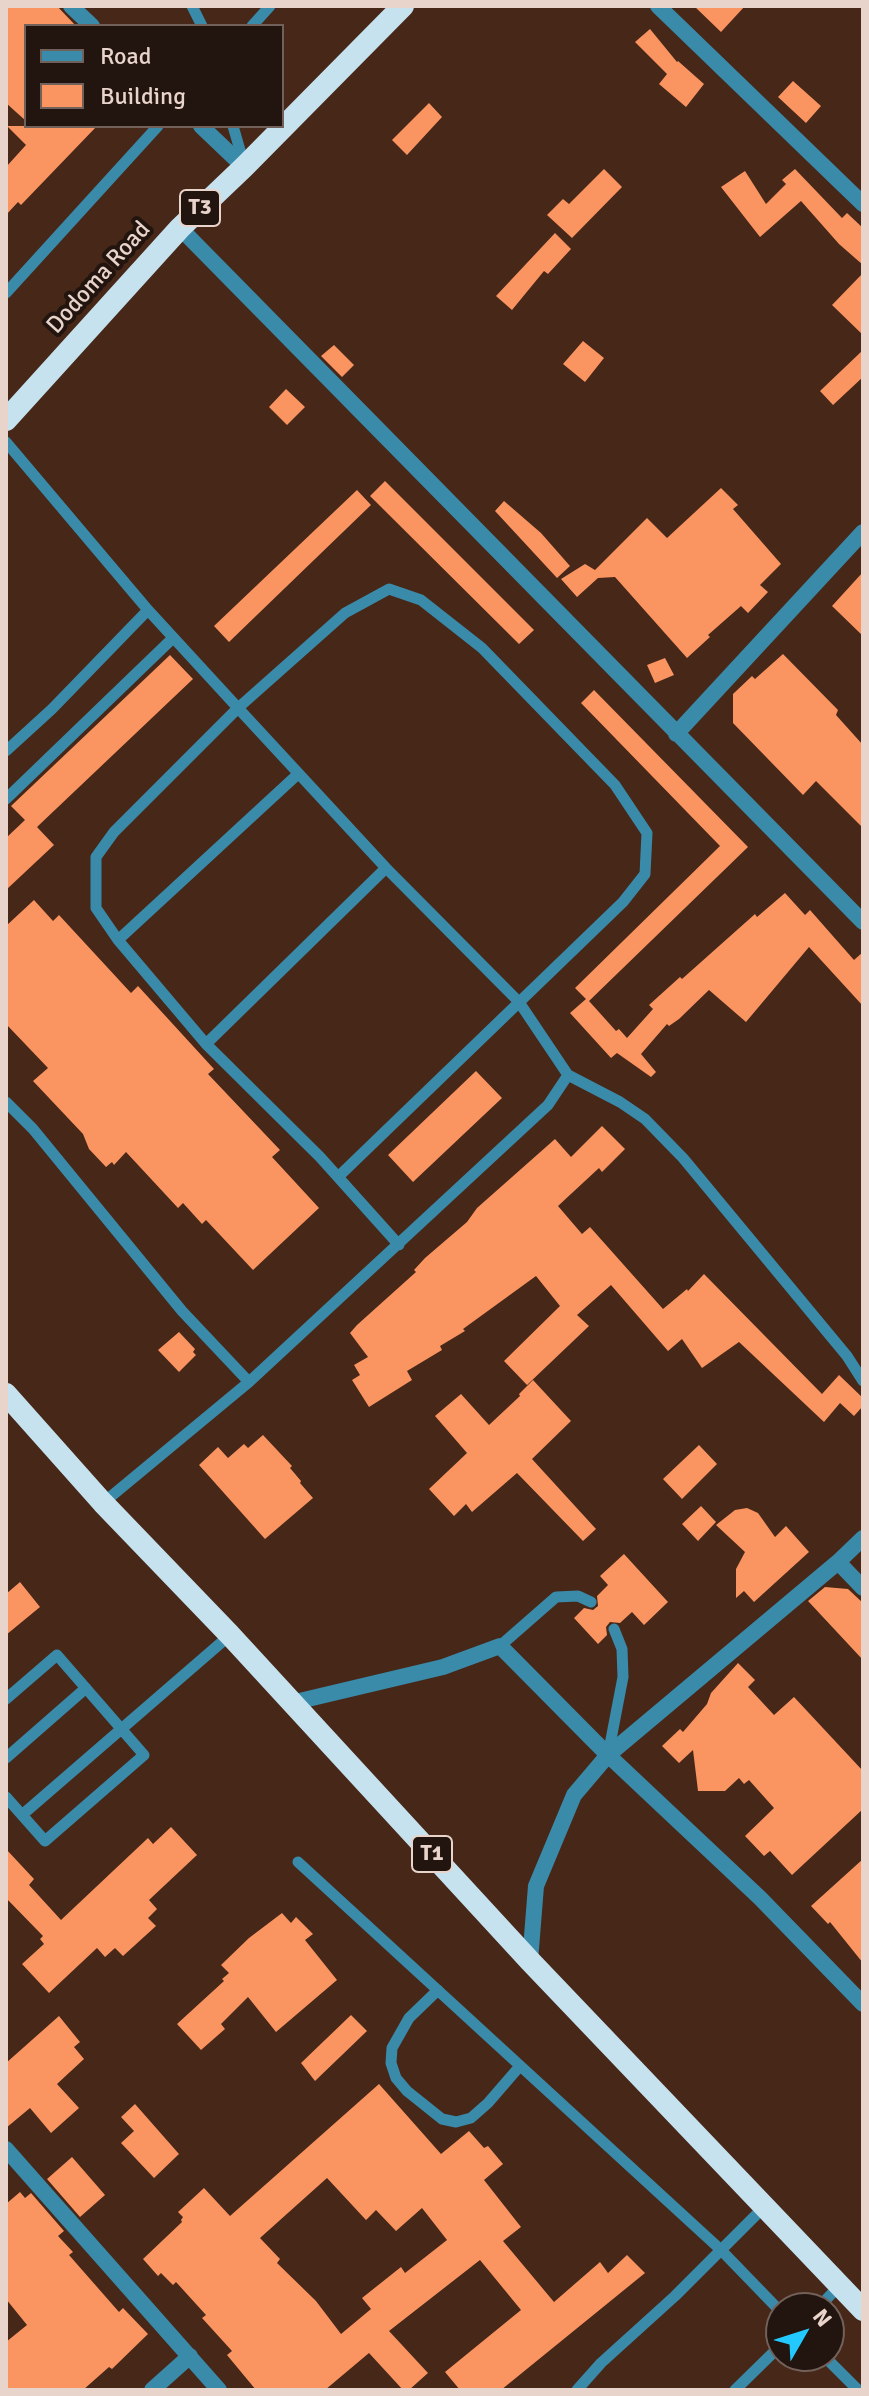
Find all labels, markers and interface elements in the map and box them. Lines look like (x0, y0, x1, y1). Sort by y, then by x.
legend (24, 24, 284, 128)
text: Road (100, 41, 151, 71)
text: Building (100, 81, 186, 111)
road number: T3 (180, 190, 220, 226)
street label: Dodoma Road (41, 216, 157, 340)
road number: T1 (412, 1836, 452, 1872)
north arrow (765, 2292, 845, 2372)
text: N (807, 2303, 838, 2332)

